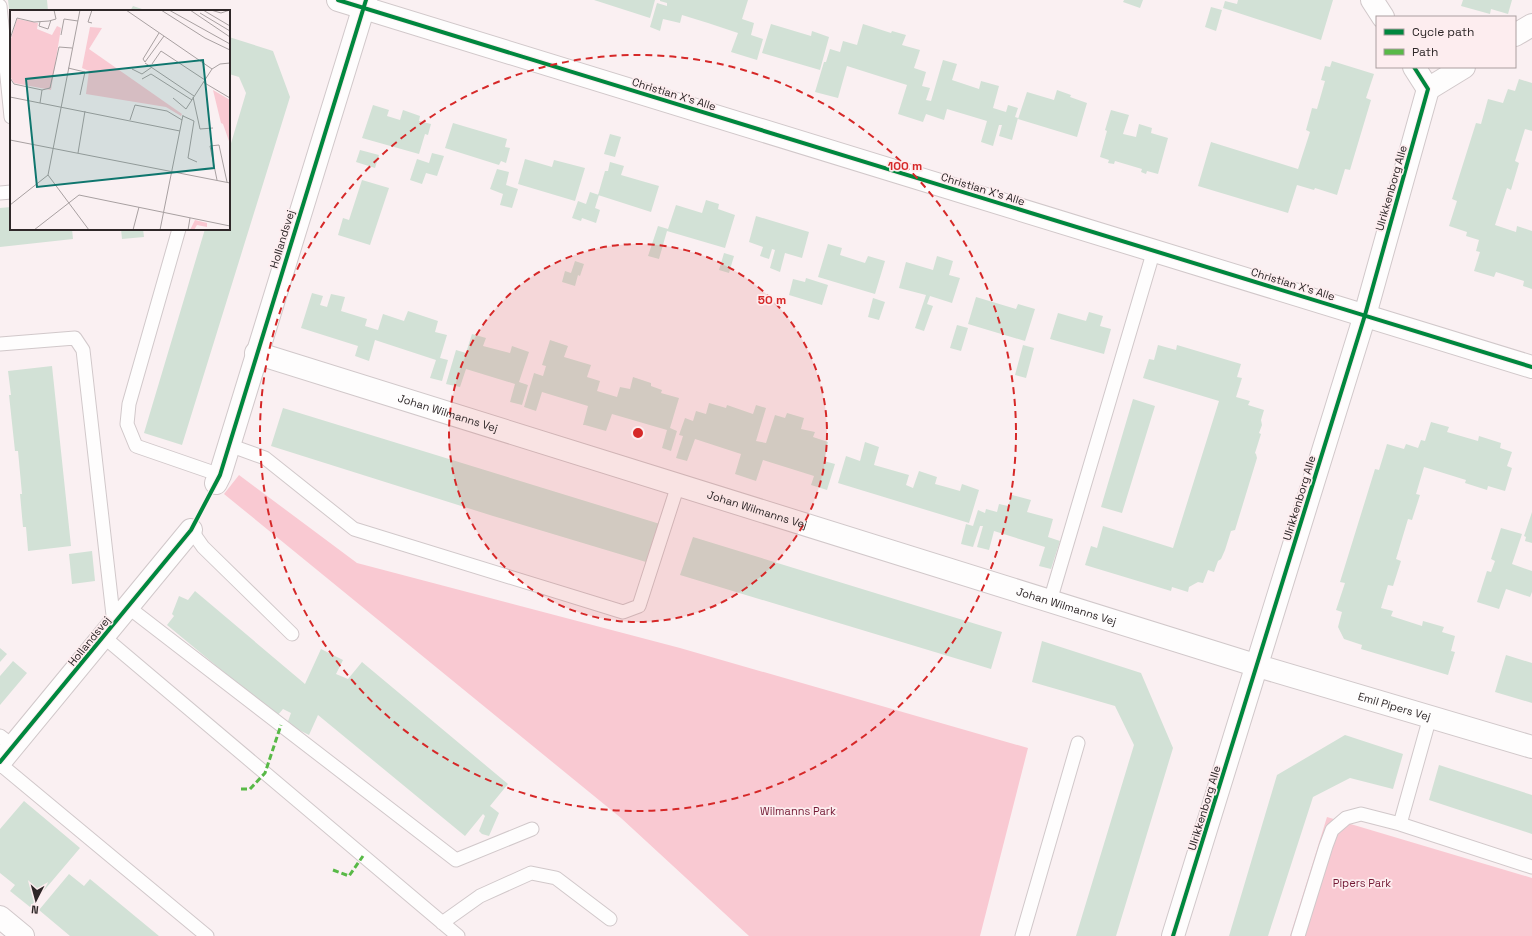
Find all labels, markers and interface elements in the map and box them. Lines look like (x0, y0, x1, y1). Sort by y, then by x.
inset map (10, 10, 230, 230)
legend (1376, 16, 1516, 68)
text: Cycle path (1412, 24, 1474, 40)
text: Path (1412, 44, 1438, 60)
street label: Christian X's Alle (630, 75, 718, 113)
street label: Ulrikkenborg Alle (1372, 144, 1410, 232)
text: 100 m (888, 158, 922, 174)
street label: Christian X's Alle (939, 170, 1027, 208)
street label: Hollandsvej (267, 208, 298, 270)
street label: Christian X's Alle (1249, 265, 1337, 303)
text: 50 m (758, 292, 786, 308)
street label: Johan Wilmanns Vej (396, 391, 500, 435)
centre of rings (631, 426, 645, 440)
street label: Ulrikkenborg Alle (1279, 454, 1319, 542)
street label: Johan Wilmanns Vej (705, 487, 809, 532)
street label: Johan Wilmanns Vej (1015, 584, 1118, 628)
street label: Hollandsvej (65, 613, 114, 669)
street label: Emil Pipers Vej (1356, 689, 1433, 724)
street label: Ulrikkenborg Alle (1184, 764, 1224, 852)
park label: Wilmanns Park (760, 804, 836, 818)
park label: Pipers Park (1333, 876, 1391, 890)
north arrow (16, 880, 56, 920)
text: N (31, 903, 39, 917)

